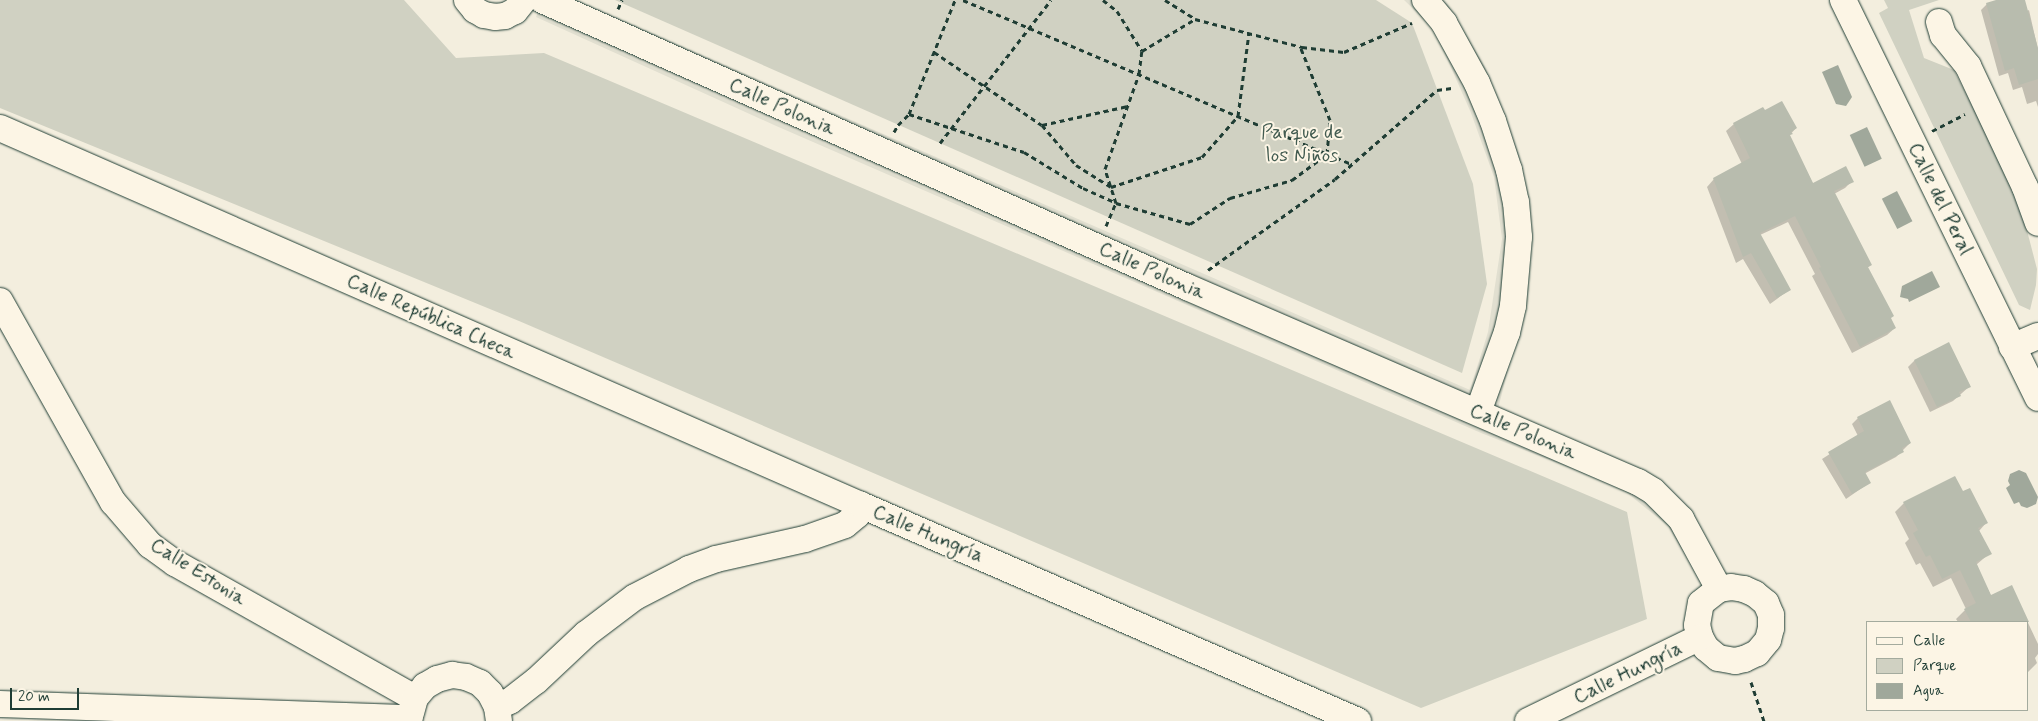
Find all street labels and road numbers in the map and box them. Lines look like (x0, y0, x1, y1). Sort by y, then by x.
street label: Calle Polonia (726, 73, 838, 141)
street label: Calle del Peral (1903, 140, 1977, 258)
street label: Calle Polonia (1096, 237, 1208, 305)
street label: Calle República Checa (342, 268, 520, 366)
street label: Calle Polonia (1467, 399, 1579, 465)
street label: Calle Hungría (870, 500, 986, 568)
street label: Calle Estonia (146, 533, 250, 611)
street label: Calle Hungría (1571, 637, 1685, 709)

